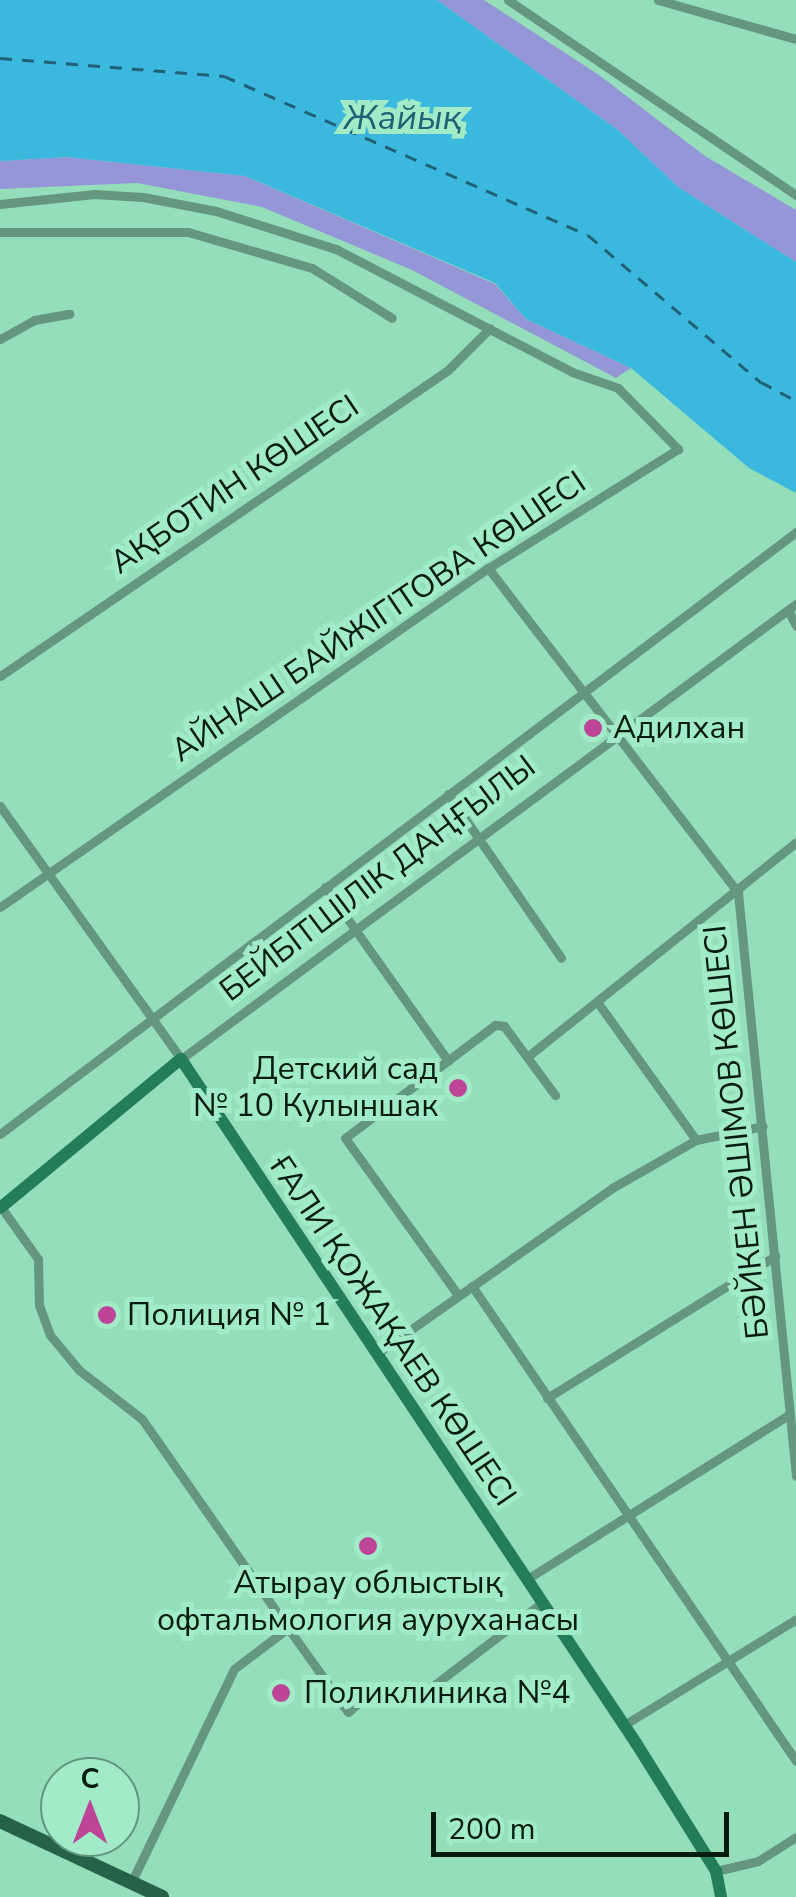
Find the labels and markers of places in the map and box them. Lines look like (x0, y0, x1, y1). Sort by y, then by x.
place label: Адилхан (613, 709, 745, 747)
marker: Адилхан (582, 717, 604, 739)
place label: Детский сад № 10 Кулыншак (193, 1051, 438, 1126)
marker: Детский сад № 10 Кулыншак (447, 1077, 469, 1099)
place label: Полиция № 1 (127, 1296, 331, 1334)
marker: Полиция № 1 (96, 1304, 118, 1326)
marker: Атырау облыстық офтальмология ауруханасы (355, 1533, 381, 1559)
place label: Атырау облыстық офтальмология ауруханасы (157, 1565, 579, 1640)
place label: Поликлиника №4 (304, 1674, 570, 1712)
marker: Поликлиника №4 (268, 1680, 294, 1706)

